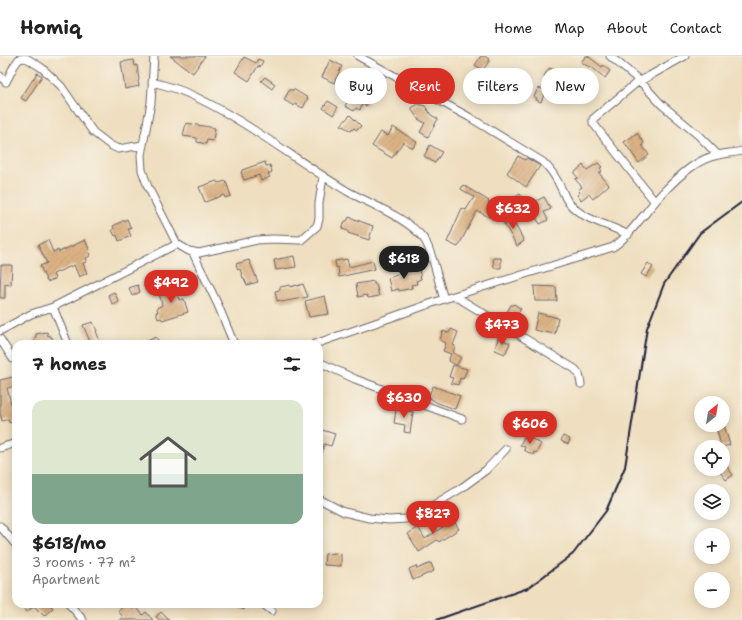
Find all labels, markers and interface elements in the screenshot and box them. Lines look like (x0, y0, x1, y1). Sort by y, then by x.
text: Homiq (20, 15, 81, 40)
text: Home (494, 19, 533, 37)
text: Map (555, 19, 585, 37)
text: About (607, 19, 648, 37)
text: Contact (670, 19, 722, 37)
chip: Buy (335, 68, 387, 104)
chip: Rent (395, 68, 455, 104)
chip: Filters (463, 68, 533, 104)
chip: New (541, 68, 599, 104)
pin: $632 (489, 196, 537, 230)
text: $632 (495, 200, 531, 217)
pin: $618 (380, 246, 428, 280)
text: $618 (388, 250, 420, 267)
pin: $492 (147, 270, 195, 304)
text: $492 (153, 274, 189, 291)
pin: $473 (478, 312, 526, 346)
text: $473 (484, 316, 520, 333)
text: 7 homes (32, 353, 107, 375)
icon: filters (281, 353, 303, 375)
pin: $630 (380, 385, 428, 419)
text: $630 (386, 389, 422, 406)
north arrow (694, 396, 730, 432)
map controls (694, 396, 730, 608)
pin: $606 (506, 411, 554, 445)
text: $606 (512, 415, 548, 432)
icon: home (132, 426, 204, 498)
button: locate (694, 440, 730, 476)
button: layers (694, 484, 730, 520)
pin: $827 (409, 501, 457, 535)
text: $827 (415, 505, 451, 522)
button: + (694, 528, 730, 564)
text: $618/mo (32, 532, 106, 554)
text: 3 rooms · 77 m² (32, 554, 136, 571)
text: Apartment (32, 571, 100, 588)
button: − (694, 572, 730, 608)

